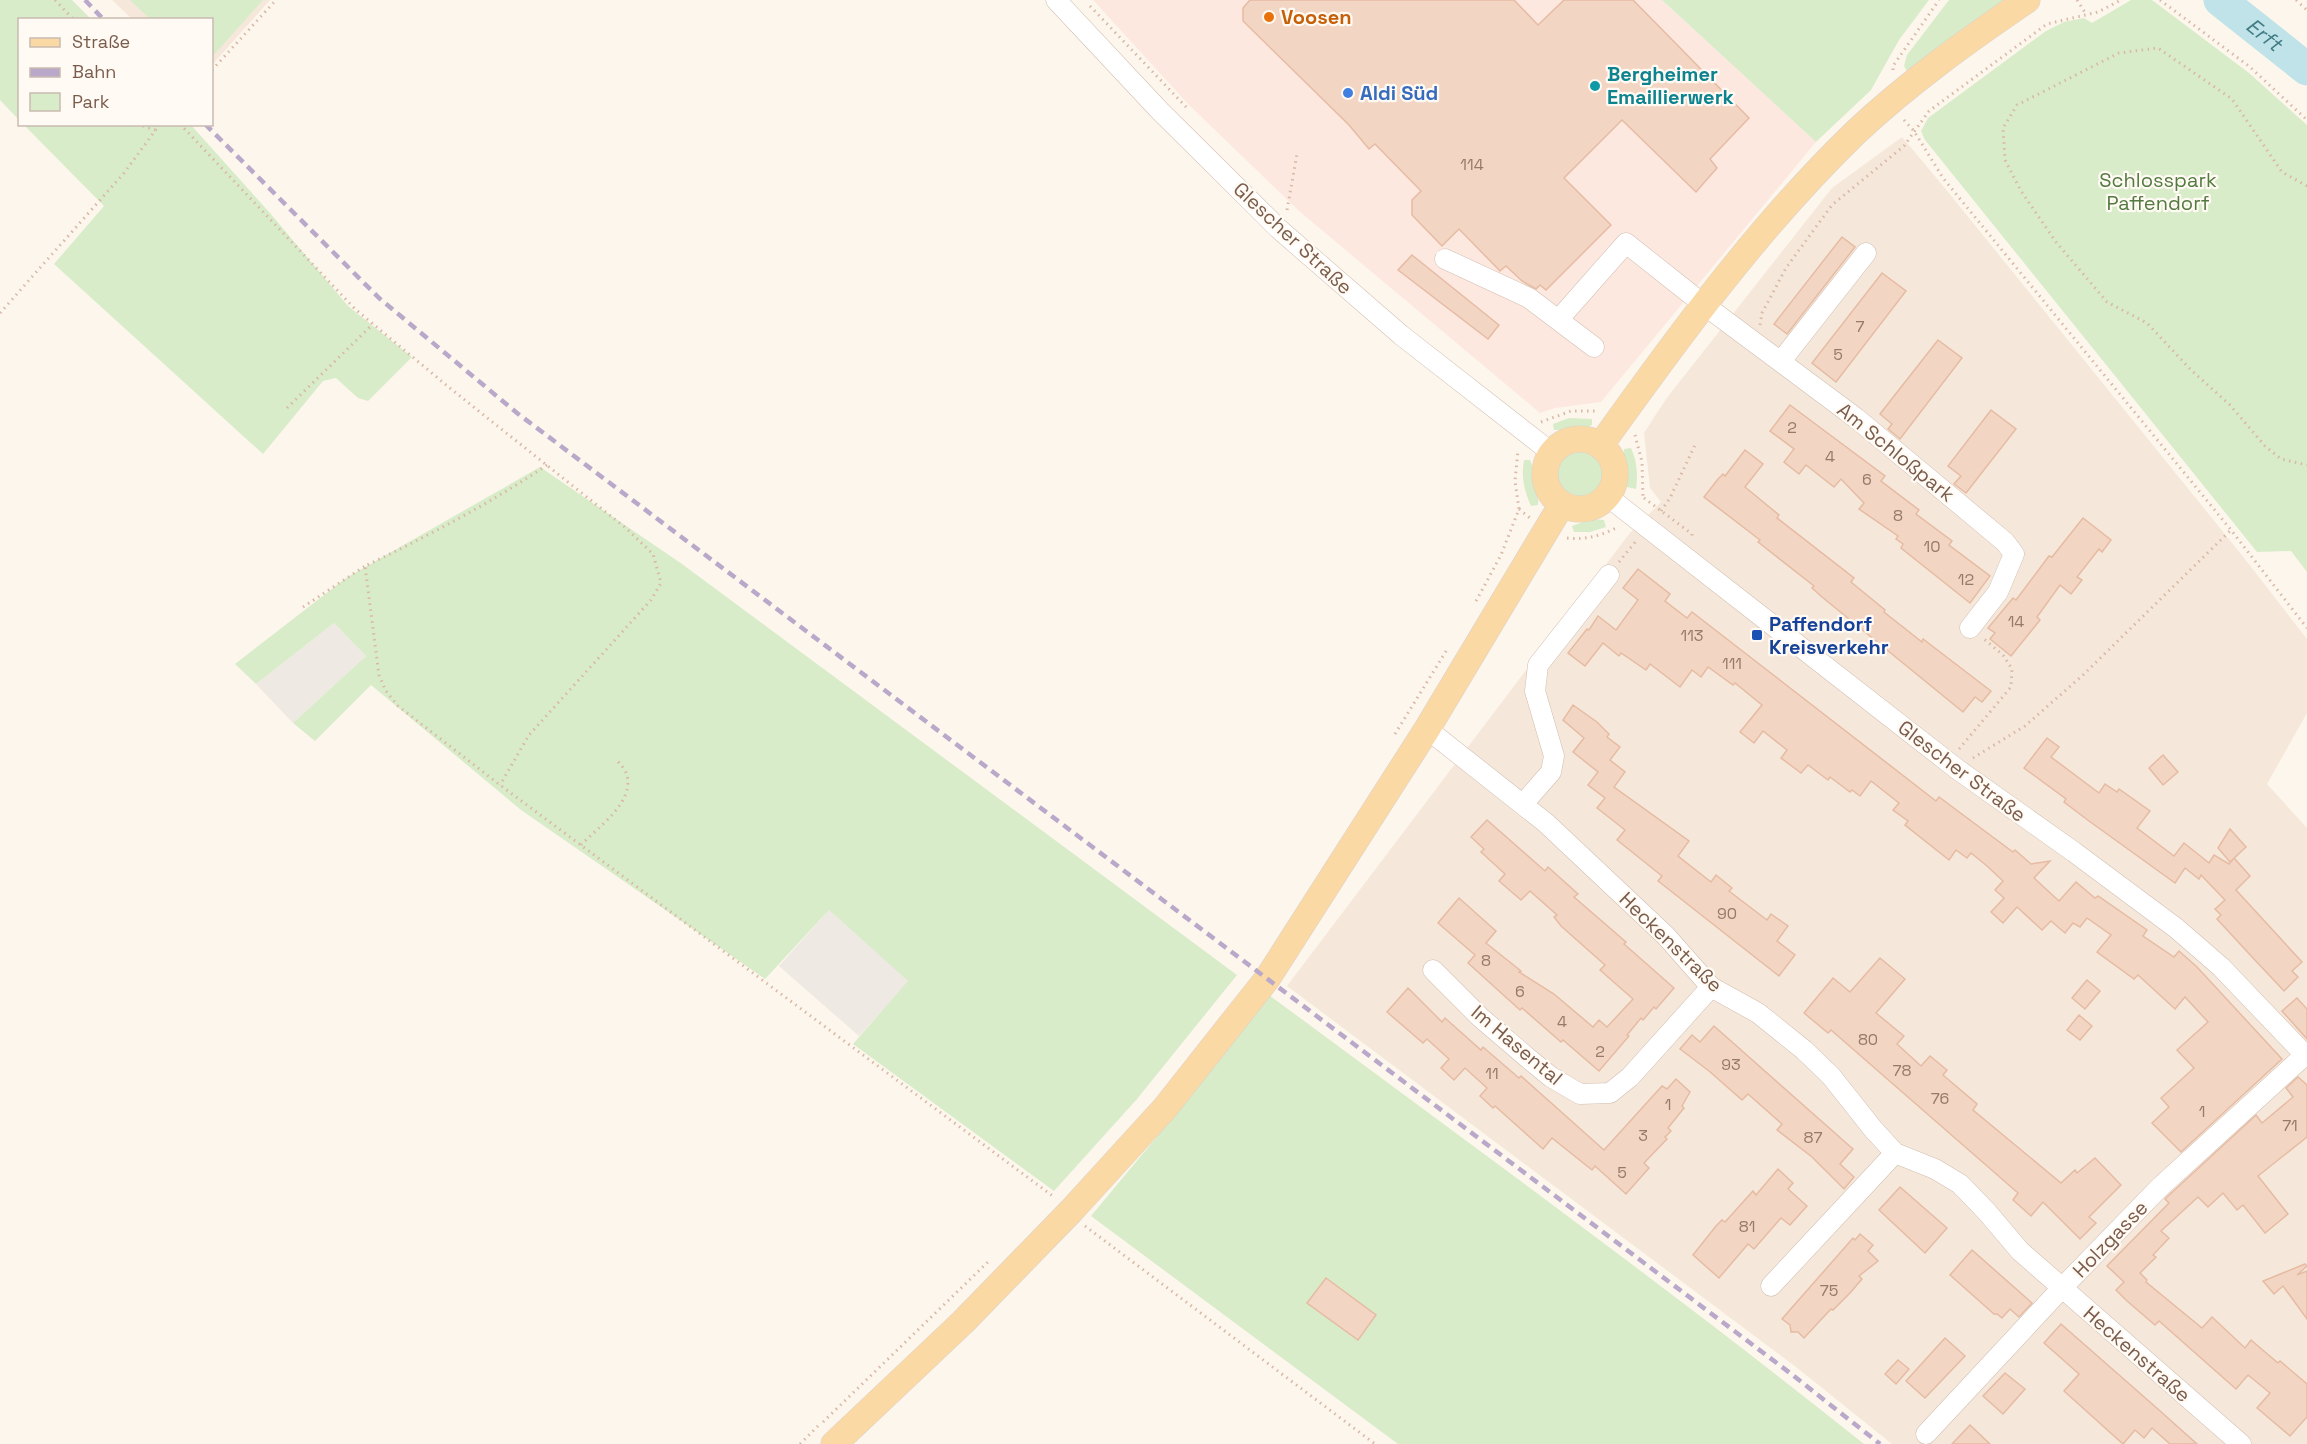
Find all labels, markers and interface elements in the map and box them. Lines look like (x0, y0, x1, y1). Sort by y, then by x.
place label: Voosen (1281, 4, 1352, 30)
marker: Voosen (1262, 10, 1276, 24)
water label: Erft (2241, 12, 2289, 58)
legend (18, 18, 213, 126)
text: Straße (72, 30, 130, 53)
text: Bahn (72, 60, 116, 83)
place label: Bergheimer Emaillierwerk (1607, 61, 1734, 110)
marker: Bergheimer Emaillierwerk (1588, 79, 1602, 93)
place label: Aldi Süd (1360, 80, 1438, 106)
marker: Aldi Süd (1341, 86, 1355, 100)
text: Park (72, 90, 110, 113)
house number: 114 (1460, 154, 1484, 175)
park label: Schlosspark Paffendorf (2099, 167, 2217, 216)
street label: Glescher Straße (1228, 176, 1358, 300)
house number: 7 (1855, 316, 1865, 337)
house number: 5 (1833, 344, 1843, 365)
street label: Am Schloßpark (1832, 397, 1960, 508)
house number: 2 (1787, 417, 1797, 438)
house number: 4 (1825, 446, 1835, 467)
house number: 6 (1862, 469, 1872, 490)
house number: 8 (1893, 505, 1903, 526)
house number: 10 (1924, 536, 1940, 557)
house number: 12 (1958, 569, 1974, 590)
place label: Paffendorf Kreisverkehr (1769, 611, 1889, 660)
house number: 14 (2008, 611, 2024, 632)
house number: 113 (1680, 625, 1704, 646)
marker: Paffendorf Kreisverkehr (1750, 628, 1764, 642)
house number: 111 (1722, 653, 1742, 674)
street label: Glescher Straße (1893, 714, 2031, 828)
street label: Heckenstraße (1614, 886, 1728, 998)
house number: 90 (1717, 903, 1737, 924)
house number: 8 (1481, 950, 1491, 971)
house number: 6 (1515, 981, 1525, 1002)
street label: Im Hasental (1466, 999, 1568, 1091)
house number: 4 (1557, 1011, 1567, 1032)
house number: 80 (1858, 1029, 1878, 1050)
house number: 2 (1595, 1041, 1605, 1062)
house number: 93 (1721, 1054, 1741, 1075)
house number: 78 (1893, 1060, 1912, 1081)
house number: 11 (1485, 1063, 1499, 1084)
house number: 76 (1931, 1088, 1949, 1109)
house number: 1 (1665, 1094, 1671, 1115)
house number: 1 (2199, 1101, 2205, 1122)
house number: 71 (2282, 1115, 2298, 1136)
house number: 3 (1638, 1125, 1648, 1146)
house number: 87 (1804, 1127, 1822, 1148)
house number: 5 (1617, 1162, 1627, 1183)
street label: Holzgasse (2067, 1195, 2153, 1283)
house number: 81 (1739, 1216, 1755, 1237)
house number: 75 (1820, 1280, 1838, 1301)
street label: Heckenstraße (2078, 1300, 2196, 1408)

